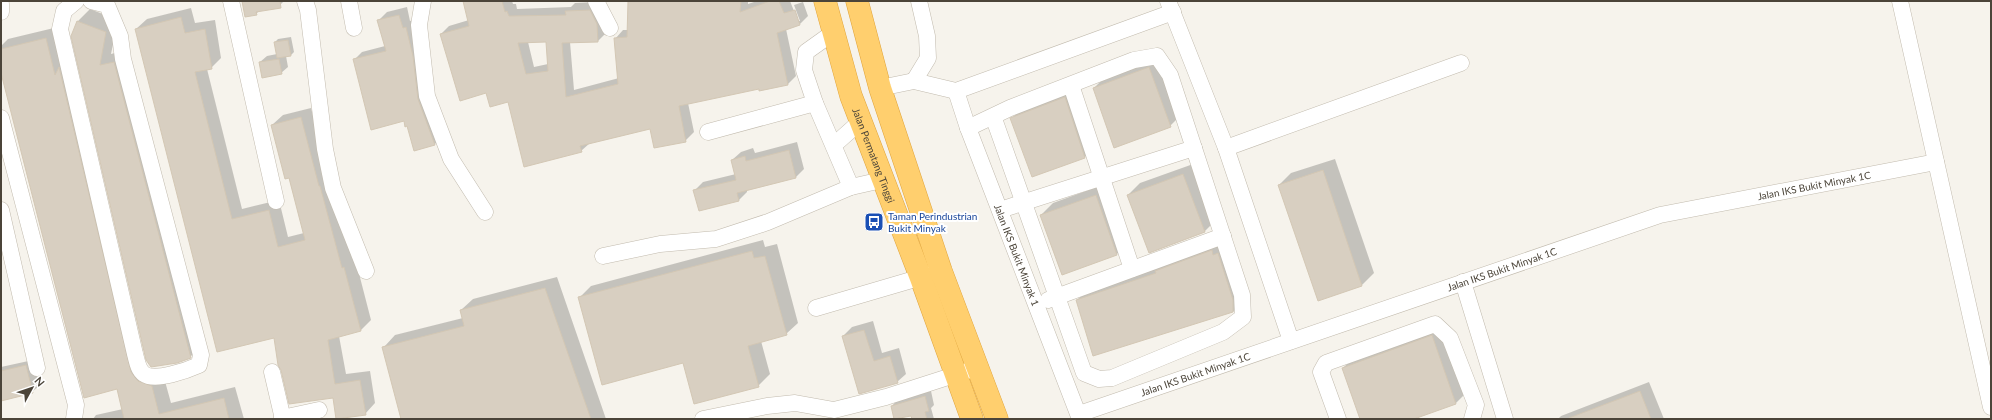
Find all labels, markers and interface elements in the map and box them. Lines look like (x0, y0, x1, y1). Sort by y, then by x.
street label: Jalan Permatang Tinggi (850, 106, 897, 204)
street label: Jalan IKS Bukit Minyak 1C (1757, 169, 1872, 202)
street label: Jalan IKS Bukit Minyak 1 (992, 202, 1042, 308)
place label: Taman Perindustrian Bukit Minyak (888, 210, 977, 234)
bus stop icon: Taman Perindustrian Bukit Minyak (863, 211, 885, 233)
street label: Jalan IKS Bukit Minyak 1C (1446, 245, 1558, 293)
street label: Jalan IKS Bukit Minyak 1C (1139, 350, 1252, 398)
north arrow (12, 368, 52, 408)
text: N (32, 374, 48, 389)

